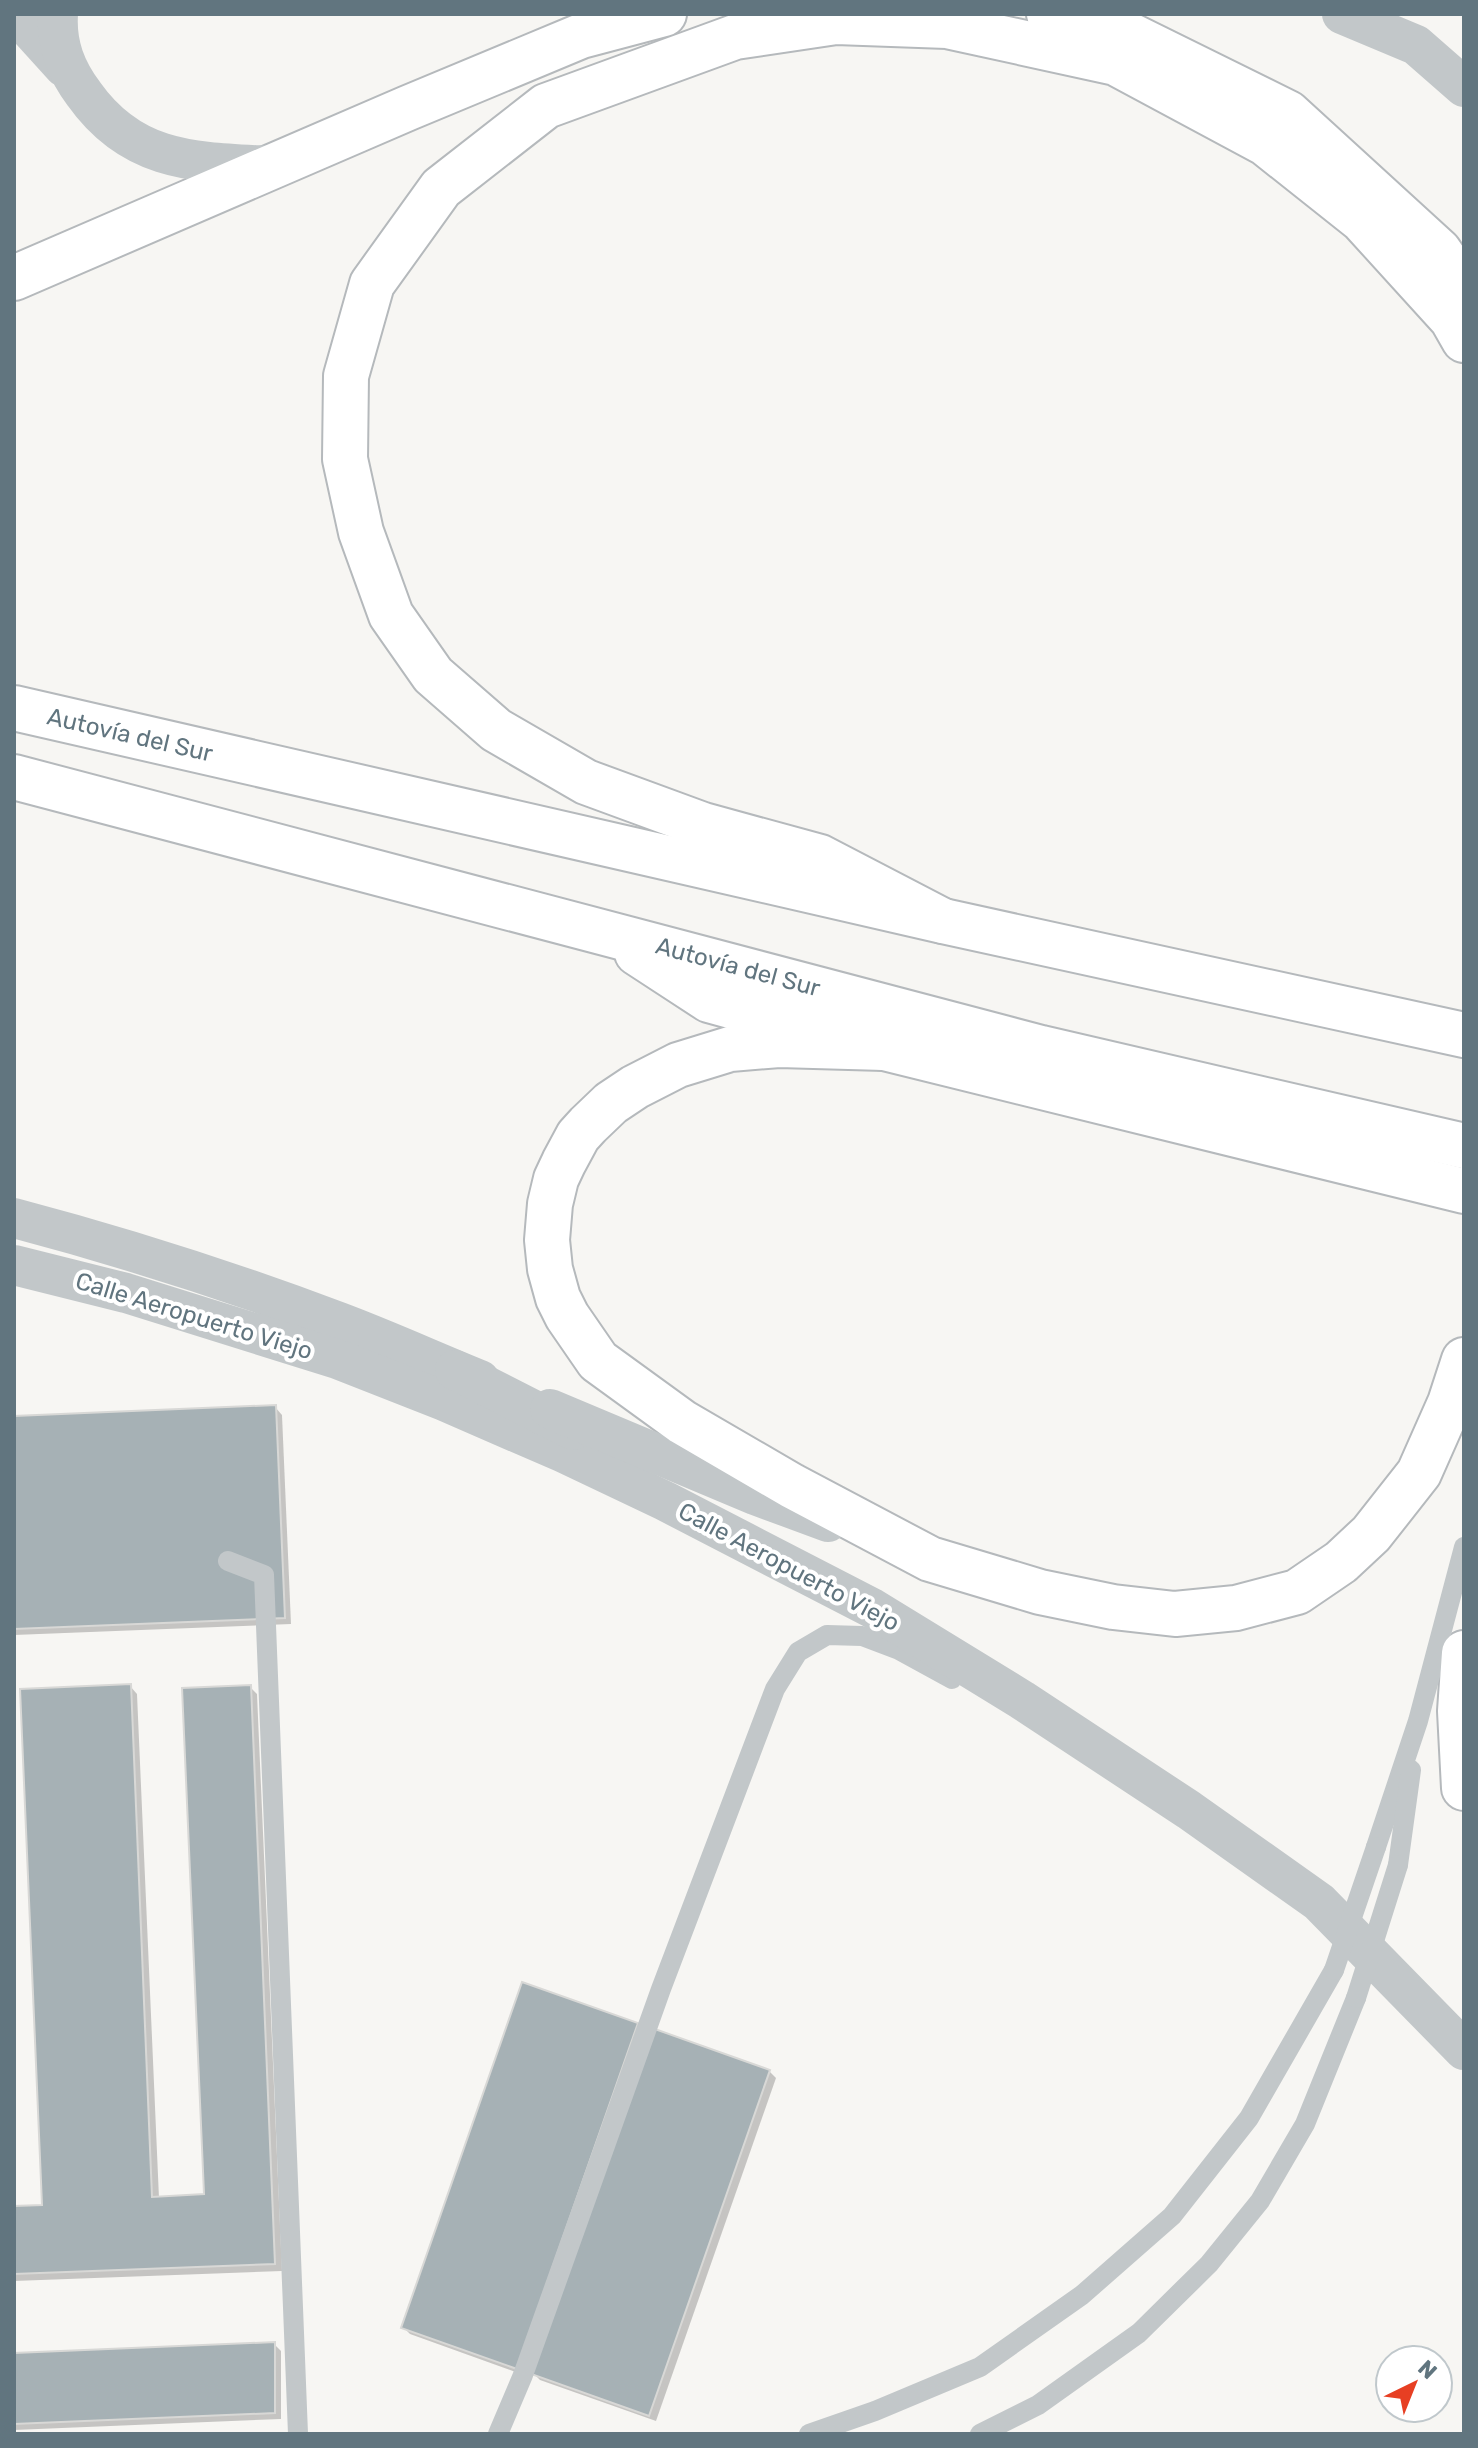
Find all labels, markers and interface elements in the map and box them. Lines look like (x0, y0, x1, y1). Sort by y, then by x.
street label: Autovía del Sur (44, 702, 216, 768)
street label: Autovía del Sur (653, 932, 823, 1002)
street label: Calle Aeropuerto Viejo (72, 1267, 316, 1365)
street label: Calle Aeropuerto Viejo (674, 1497, 904, 1637)
north arrow (1374, 2344, 1454, 2424)
text: N (1412, 2354, 1442, 2385)

